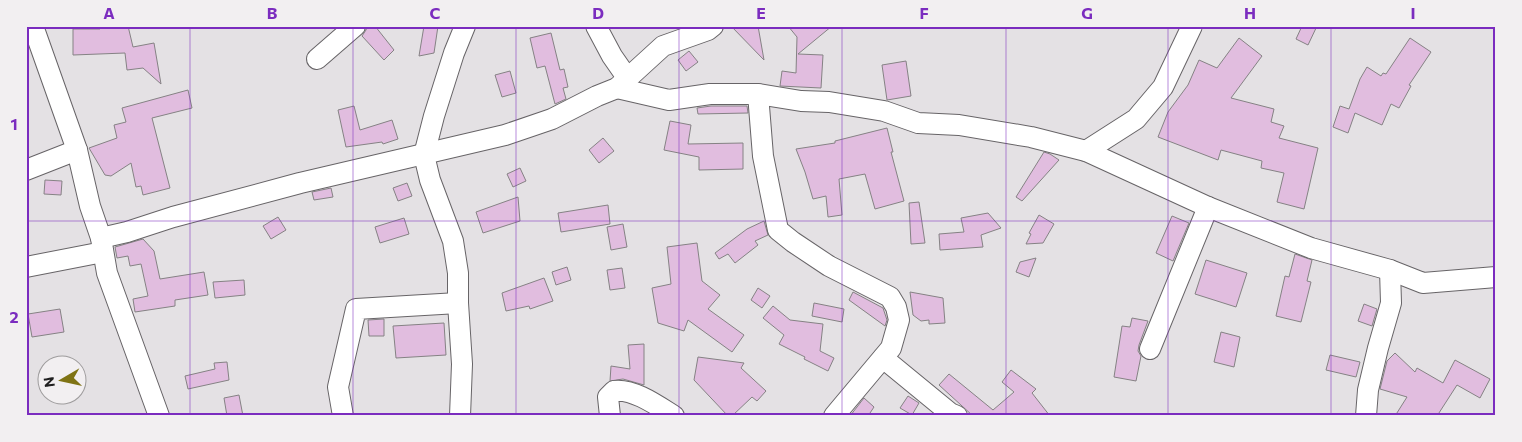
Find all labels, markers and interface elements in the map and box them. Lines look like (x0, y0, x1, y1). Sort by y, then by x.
text: A (103, 3, 115, 22)
text: B (267, 3, 278, 22)
text: C (430, 3, 441, 22)
text: D (592, 3, 604, 22)
text: E (756, 3, 766, 22)
text: F (919, 3, 929, 22)
text: G (1081, 3, 1093, 22)
text: H (1244, 3, 1256, 22)
text: I (1410, 3, 1416, 22)
text: 1 (10, 114, 18, 133)
text: 2 (9, 307, 19, 326)
north arrow (38, 354, 88, 404)
text: N (39, 376, 58, 389)

